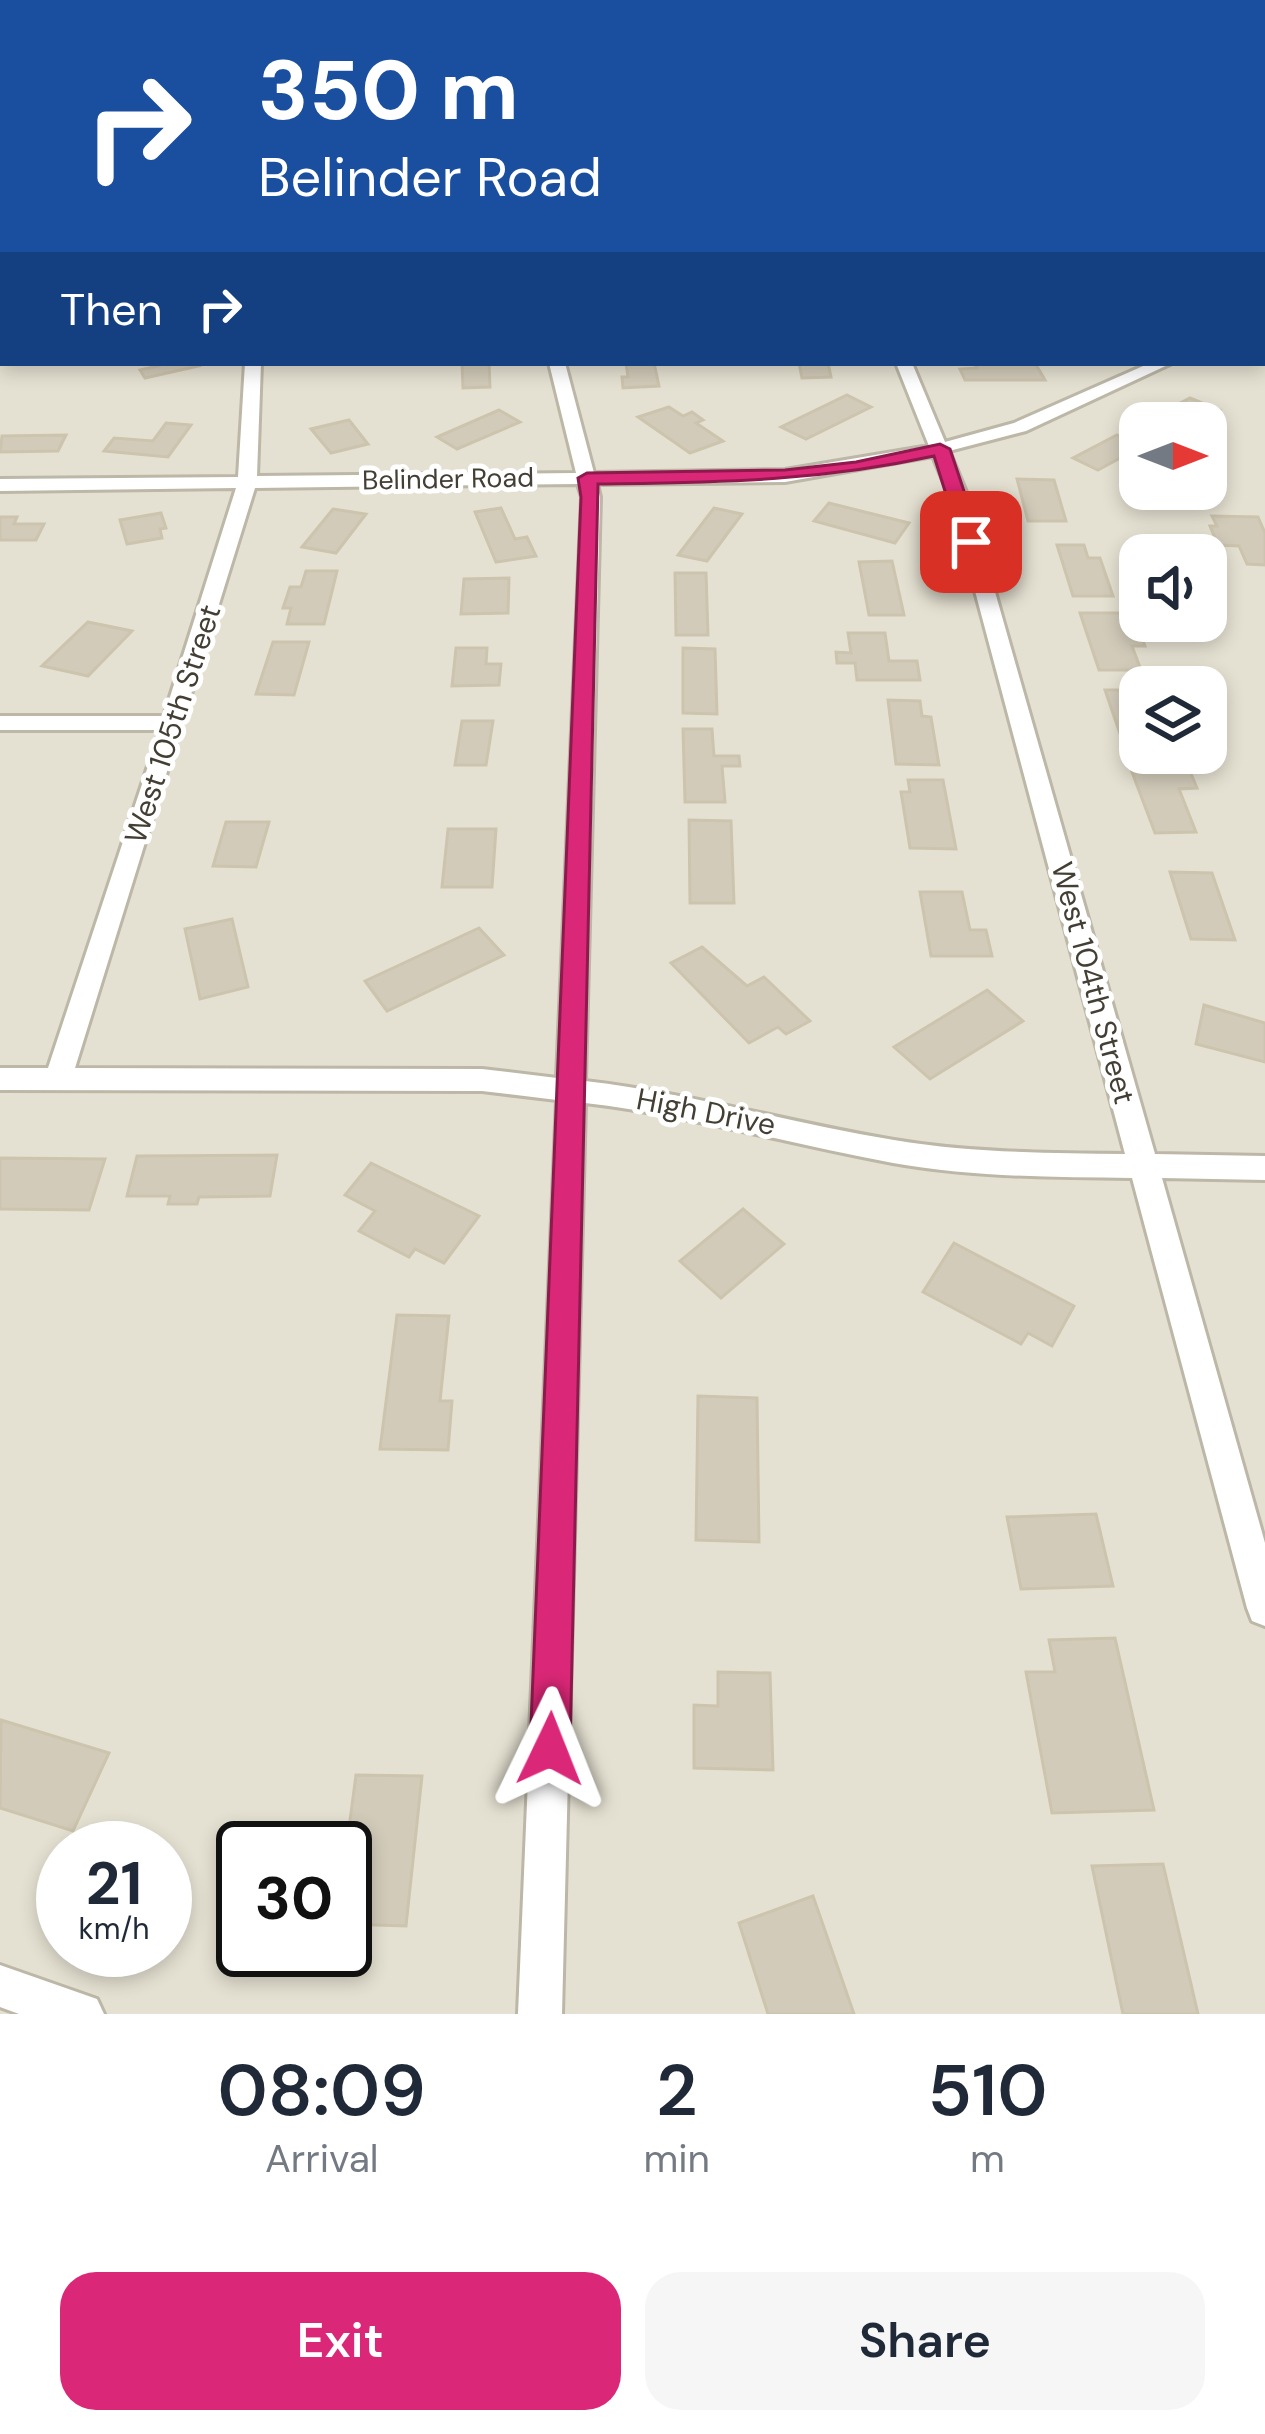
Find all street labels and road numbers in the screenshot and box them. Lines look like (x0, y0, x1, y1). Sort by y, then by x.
street label: Belinder Road (362, 460, 534, 497)
street label: West 105th Street (116, 599, 230, 848)
street label: West 104th Street (1042, 858, 1145, 1108)
street label: High Drive (633, 1079, 779, 1144)

